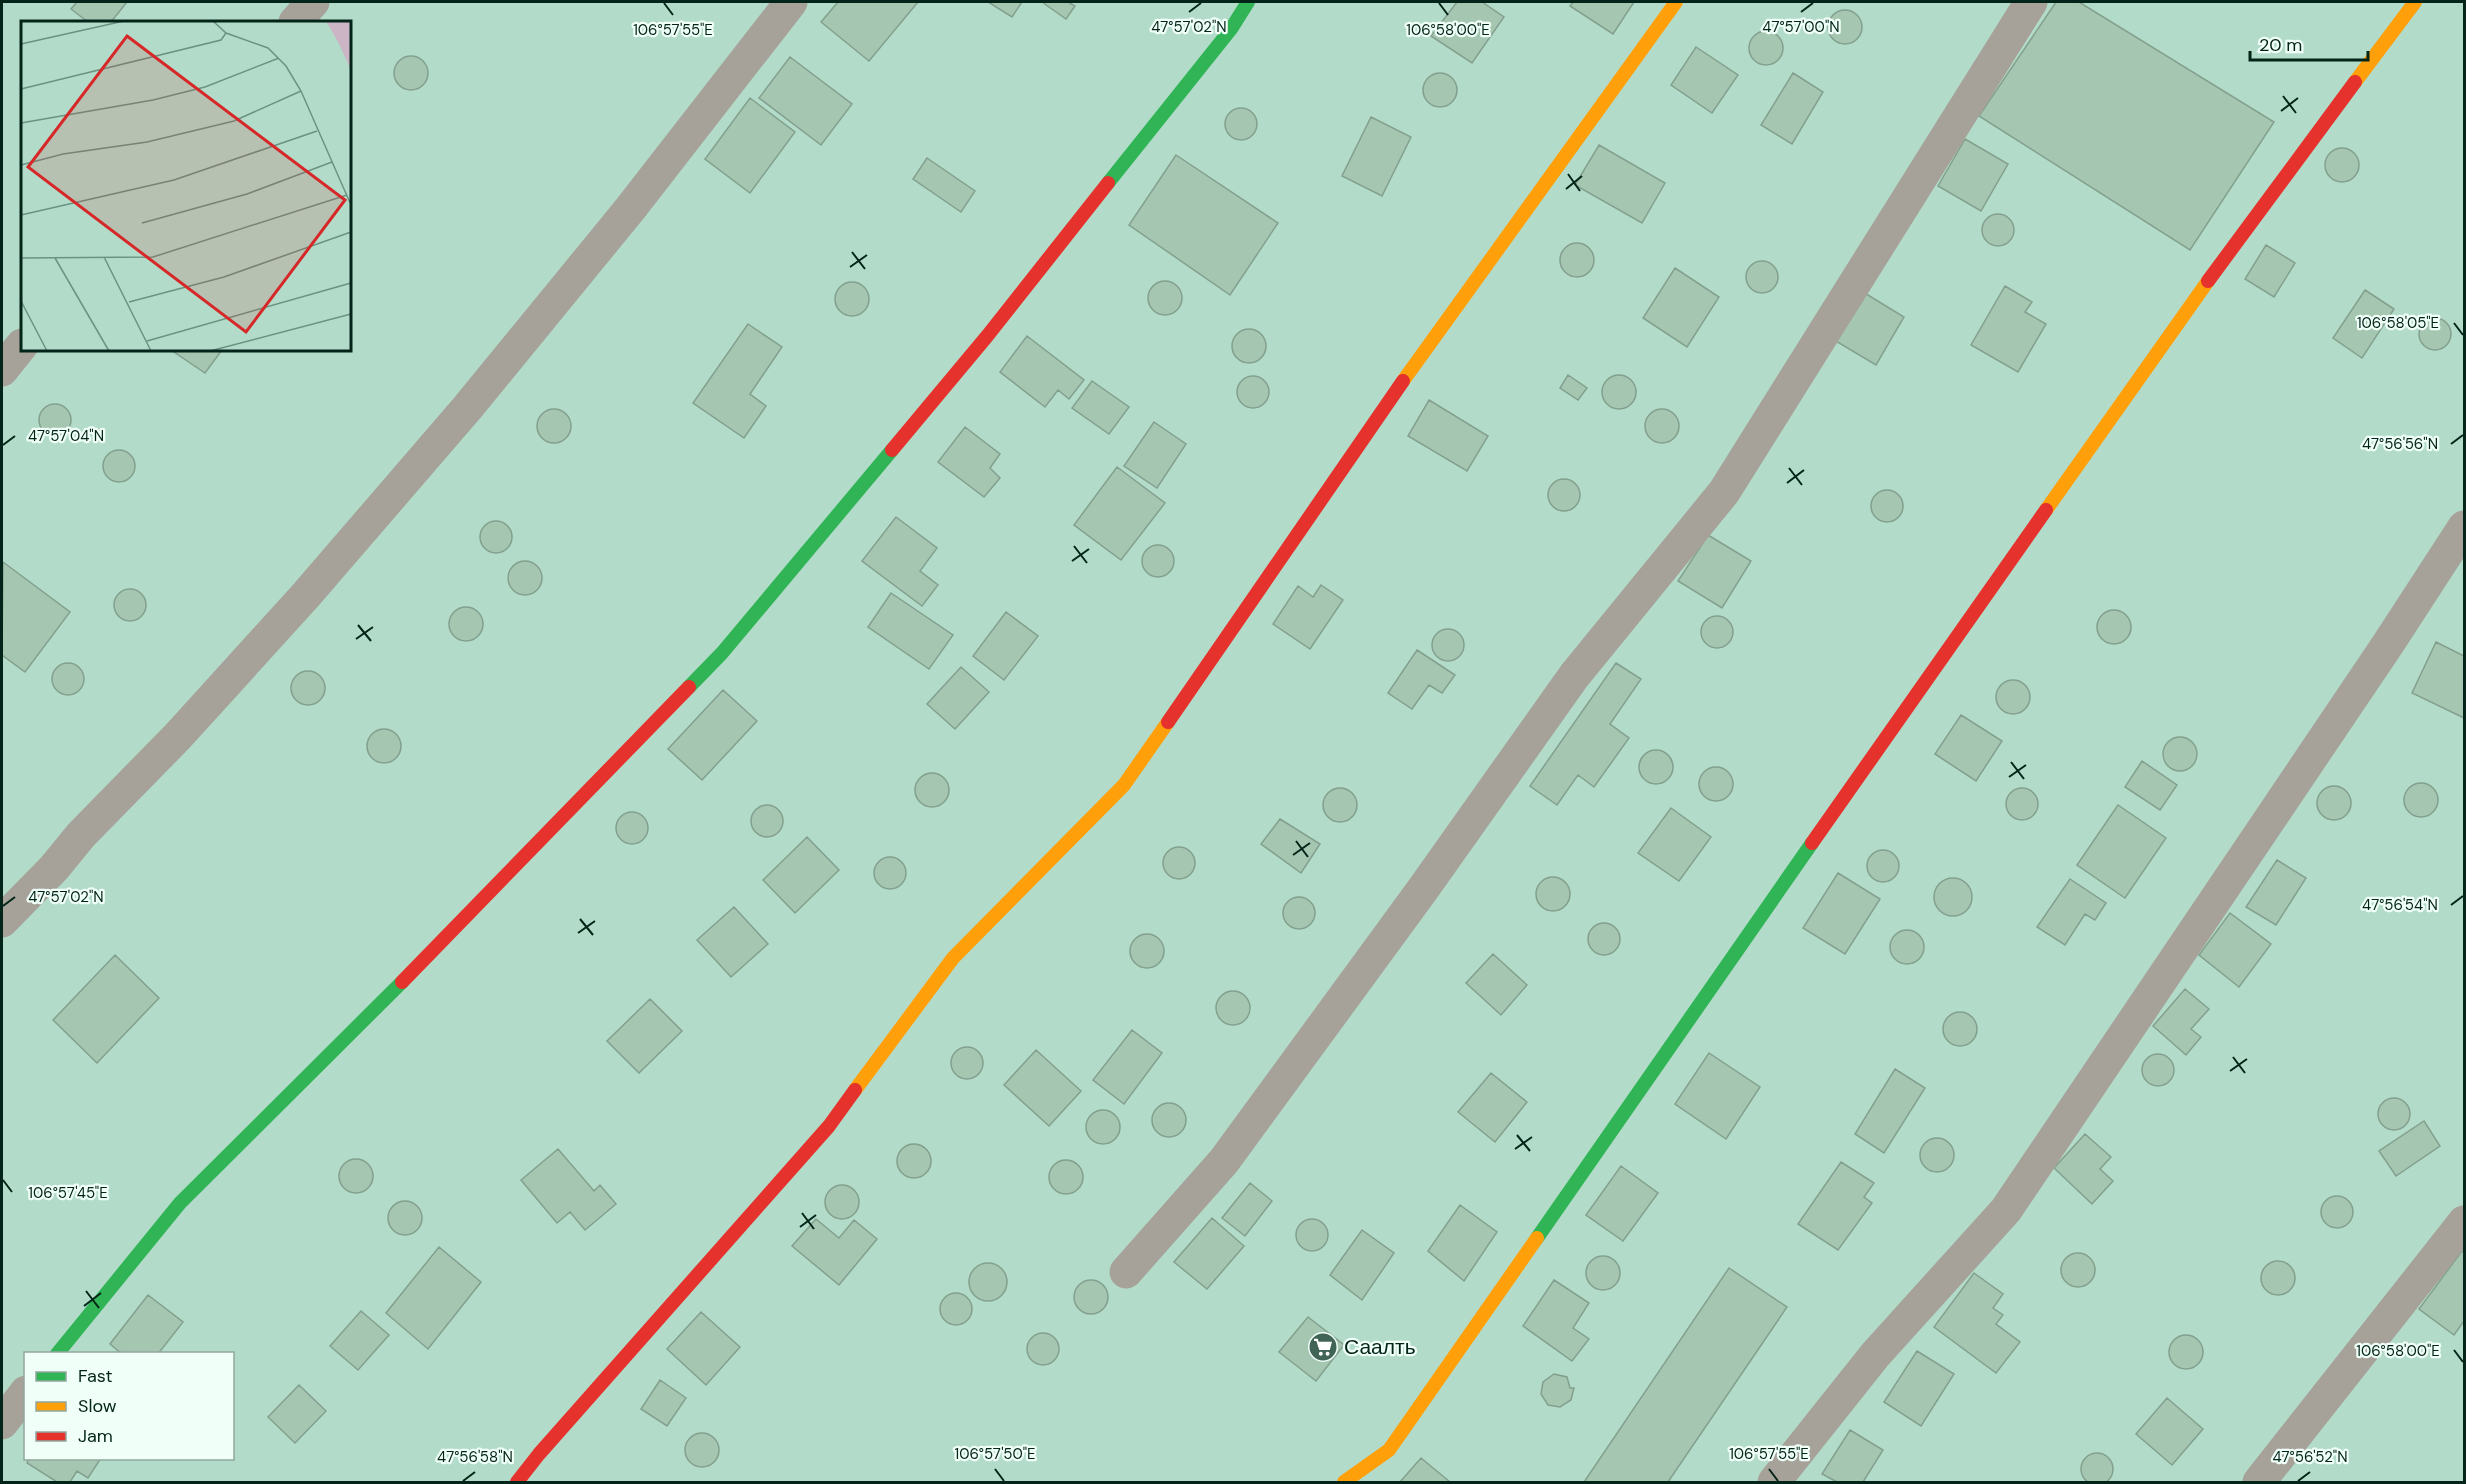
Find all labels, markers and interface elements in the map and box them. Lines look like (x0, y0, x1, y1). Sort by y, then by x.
text: 47°57'02"N (1151, 17, 1227, 37)
text: 47°57'00"N (1762, 17, 1840, 37)
text: 106°57'55"E (633, 20, 713, 40)
text: 106°58'00"E (1406, 20, 1490, 40)
inset map (21, 21, 351, 351)
scale bar (2250, 24, 2368, 62)
text: 20 m (2259, 33, 2302, 57)
text: 106°58'05"E (2357, 313, 2439, 333)
text: 47°57'04"N (28, 426, 104, 446)
text: 47°56'56"N (2362, 434, 2438, 454)
text: 47°57'02"N (28, 887, 104, 907)
text: 47°56'54"N (2362, 895, 2438, 915)
text: 106°57'45"E (28, 1183, 108, 1203)
supermarket icon: Саалть (1307, 1331, 1339, 1363)
place label: Саалть (1344, 1333, 1416, 1361)
text: 106°58'00"E (2356, 1341, 2440, 1361)
legend (24, 1352, 234, 1460)
text: Fast (78, 1364, 113, 1388)
text: Slow (78, 1394, 117, 1418)
text: Jam (78, 1424, 113, 1448)
text: 106°57'50"E (954, 1444, 1036, 1464)
text: 106°57'55"E (1729, 1444, 1809, 1464)
text: 47°56'58"N (437, 1447, 513, 1467)
text: 47°56'52"N (2272, 1447, 2348, 1467)

